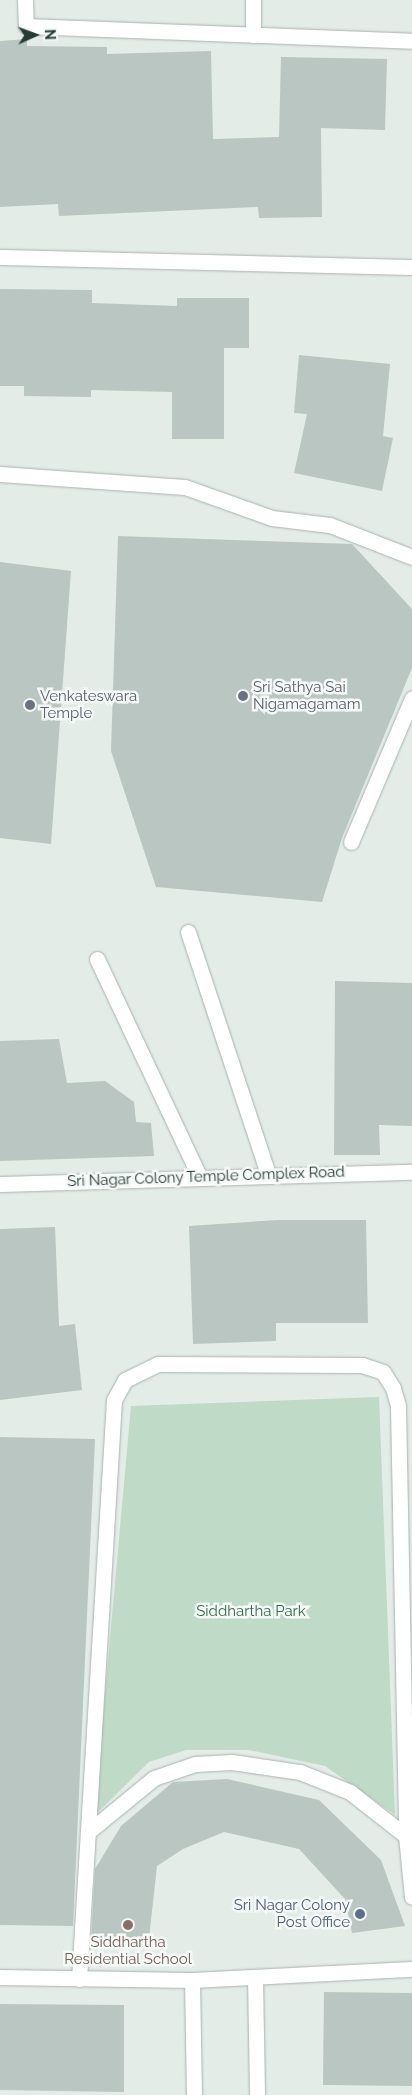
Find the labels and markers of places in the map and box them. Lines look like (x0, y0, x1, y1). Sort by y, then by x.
place label: Sri Sathya Sai Nigamagamam (253, 678, 360, 713)
place label: Venkateswara Temple (40, 687, 137, 722)
marker: Sri Sathya Sai Nigamagamam (237, 690, 249, 702)
marker: Venkateswara Temple (24, 699, 36, 711)
place label: Sri Nagar Colony Post Office (233, 1896, 350, 1931)
marker: Sri Nagar Colony Post Office (354, 1908, 366, 1920)
marker: Siddhartha Residential School (122, 1919, 134, 1931)
place label: Siddhartha Residential School (64, 1933, 192, 1968)

